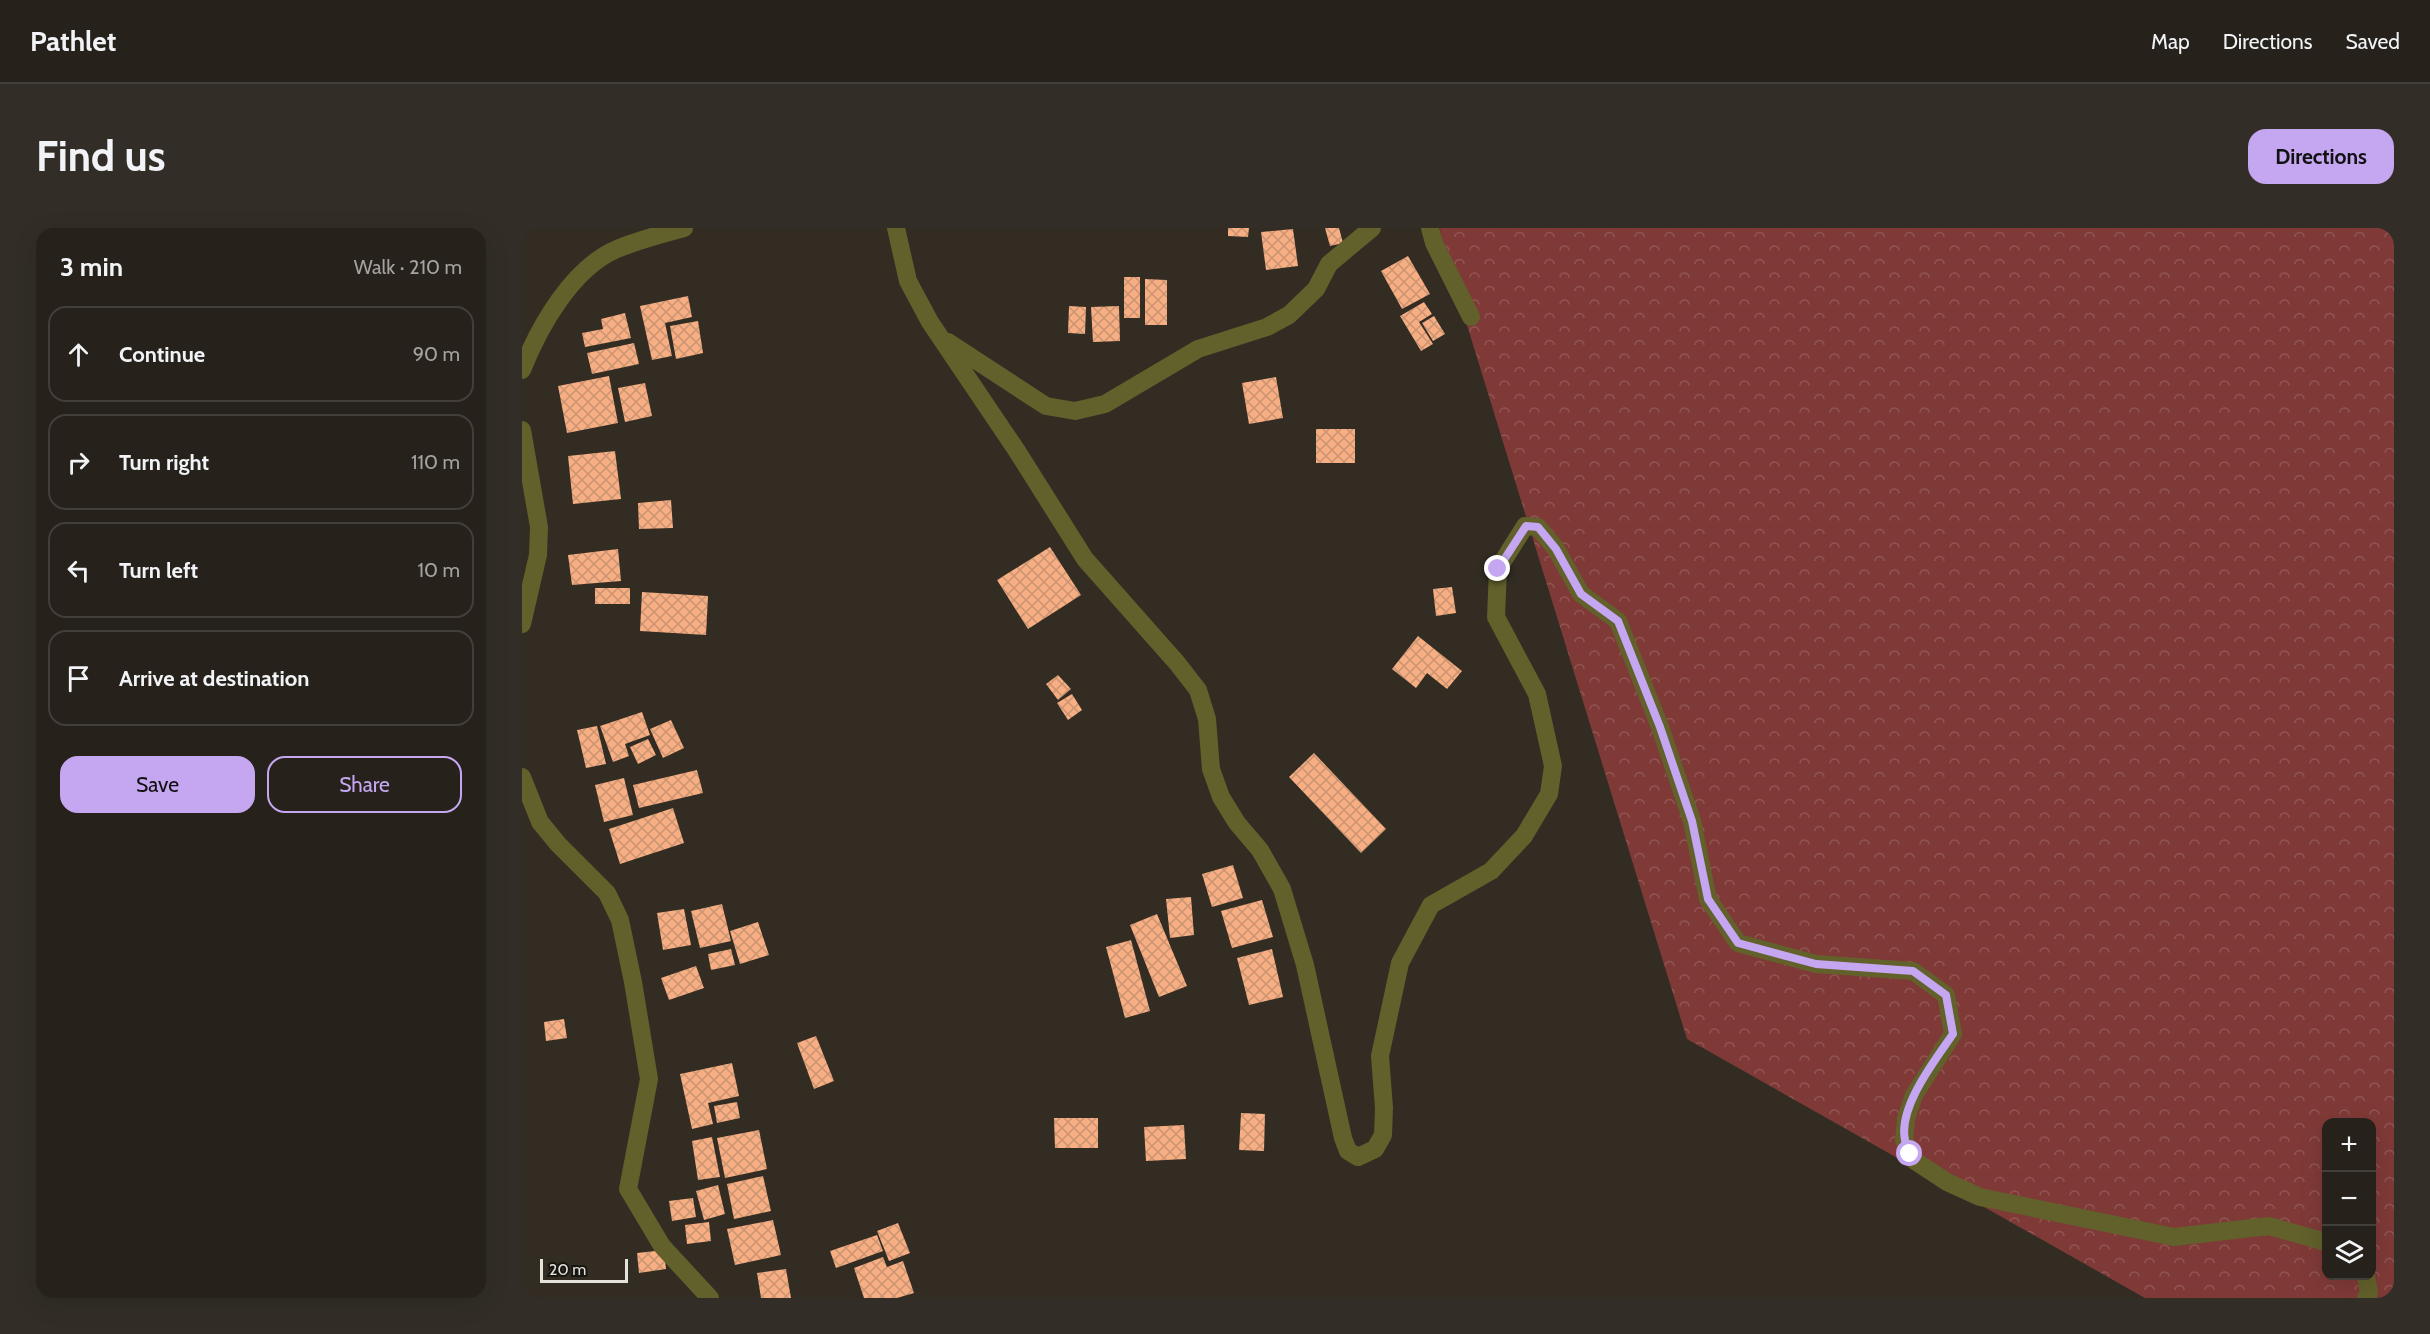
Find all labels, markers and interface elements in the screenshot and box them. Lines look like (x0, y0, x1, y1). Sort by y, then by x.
text: Pathlet (30, 24, 116, 58)
text: Map (2151, 29, 2190, 54)
text: Directions (2223, 29, 2312, 54)
text: Saved (2345, 29, 2400, 54)
button: Directions (2248, 129, 2394, 184)
text: Find us (36, 130, 165, 182)
text: 3 min (60, 251, 123, 283)
text: Walk · 210 m (354, 255, 462, 279)
icon: ahead (62, 338, 95, 371)
text: Continue (119, 341, 205, 368)
text: 90 m (413, 342, 460, 366)
icon: right (62, 446, 95, 479)
text: Turn right (119, 449, 209, 476)
text: 110 m (411, 450, 460, 474)
icon: left (62, 554, 95, 587)
route end (1484, 555, 1510, 581)
text: Turn left (119, 557, 198, 584)
text: 10 m (417, 558, 460, 582)
icon: arrive (62, 662, 95, 695)
text: Arrive at destination (119, 665, 309, 692)
button: Save (60, 756, 255, 813)
button: Share (267, 756, 462, 813)
map controls (2322, 1118, 2376, 1280)
button: + (2322, 1118, 2376, 1172)
route start (1896, 1140, 1922, 1166)
button: − (2322, 1172, 2376, 1226)
button: layers (2322, 1226, 2376, 1280)
scale bar (540, 1256, 628, 1284)
text: 20 m (549, 1260, 586, 1279)

